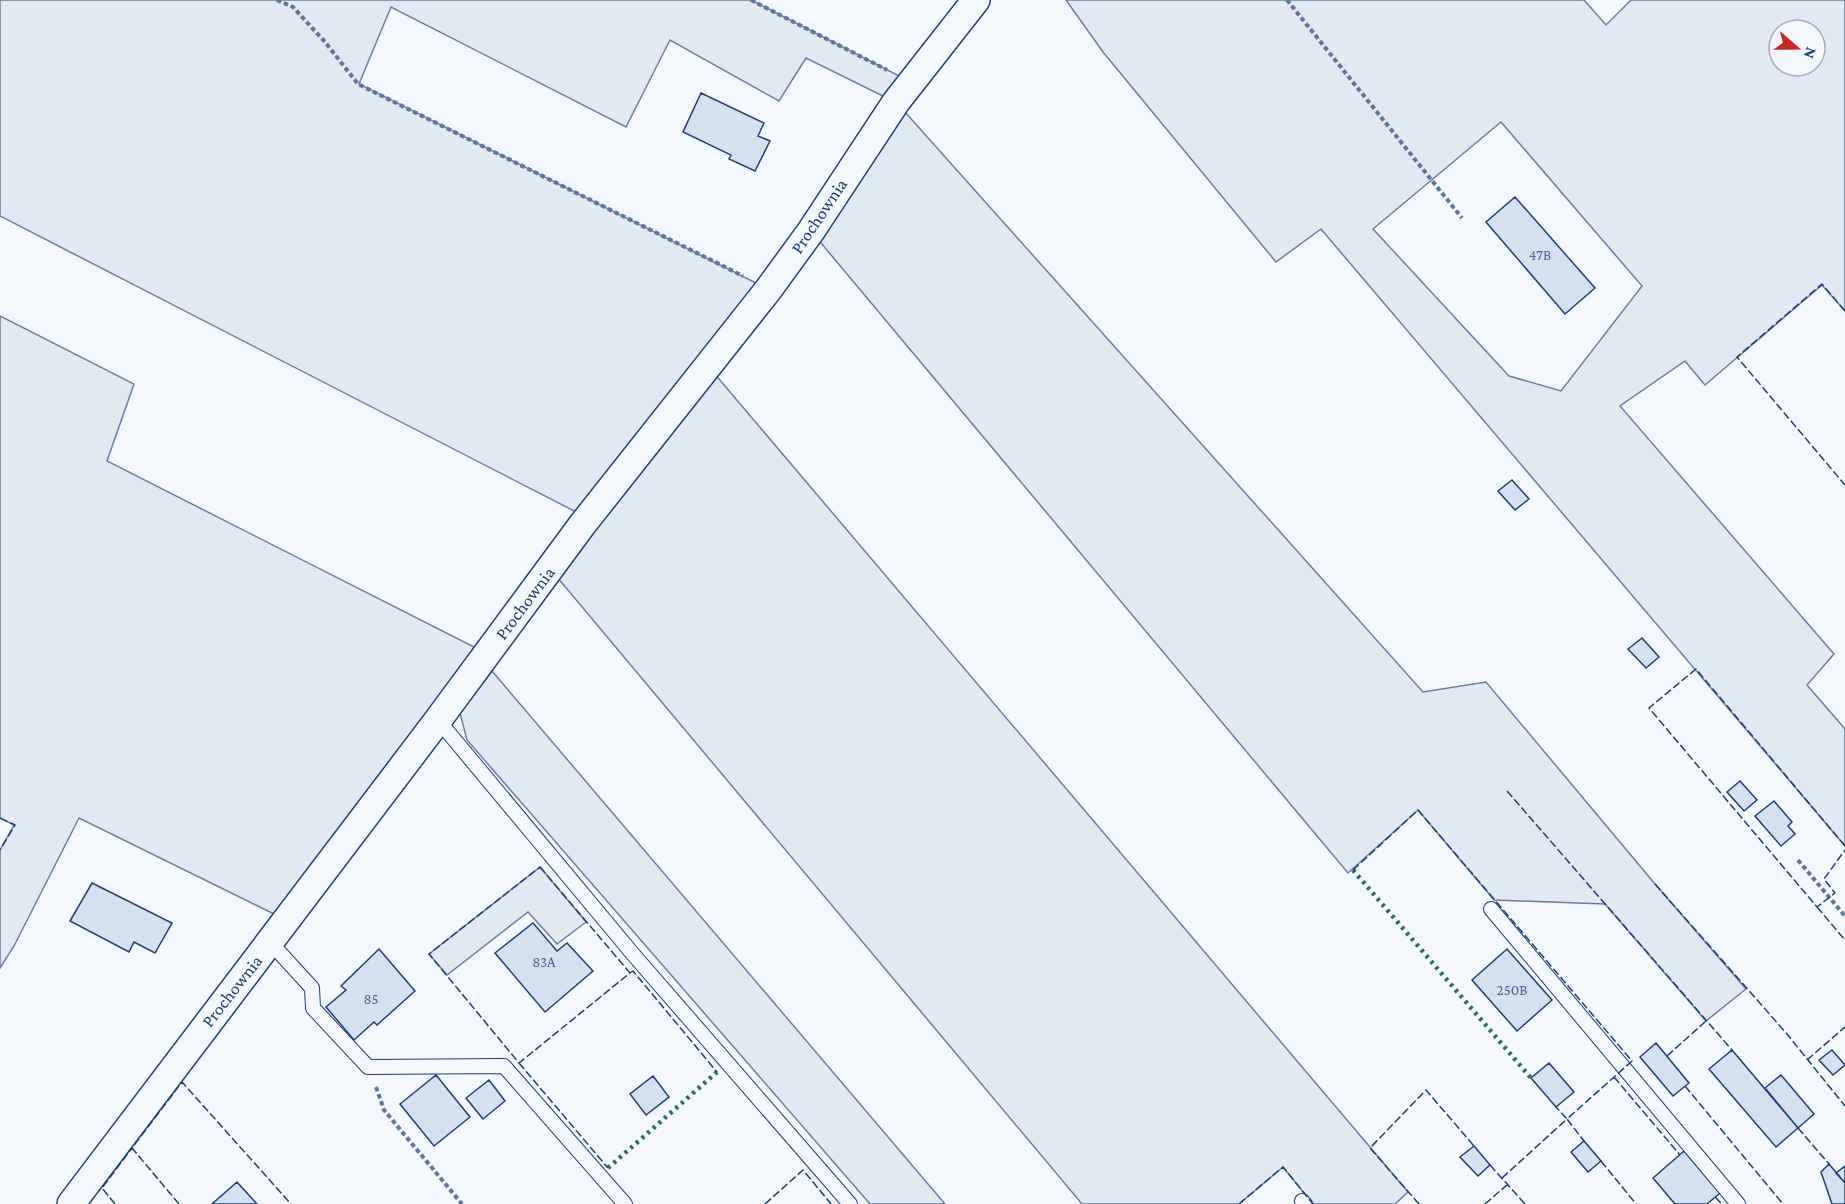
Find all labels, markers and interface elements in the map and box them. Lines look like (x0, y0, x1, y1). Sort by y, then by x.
north arrow (1767, 18, 1827, 78)
text: N (1801, 45, 1820, 61)
street label: Prochownia (787, 175, 851, 257)
house number: 47B (1529, 247, 1551, 263)
street label: Prochownia (491, 563, 559, 643)
street label: Prochownia (198, 951, 266, 1031)
house number: 83A (532, 954, 556, 970)
house number: 250B (1497, 982, 1527, 998)
house number: 85 (364, 991, 378, 1007)

